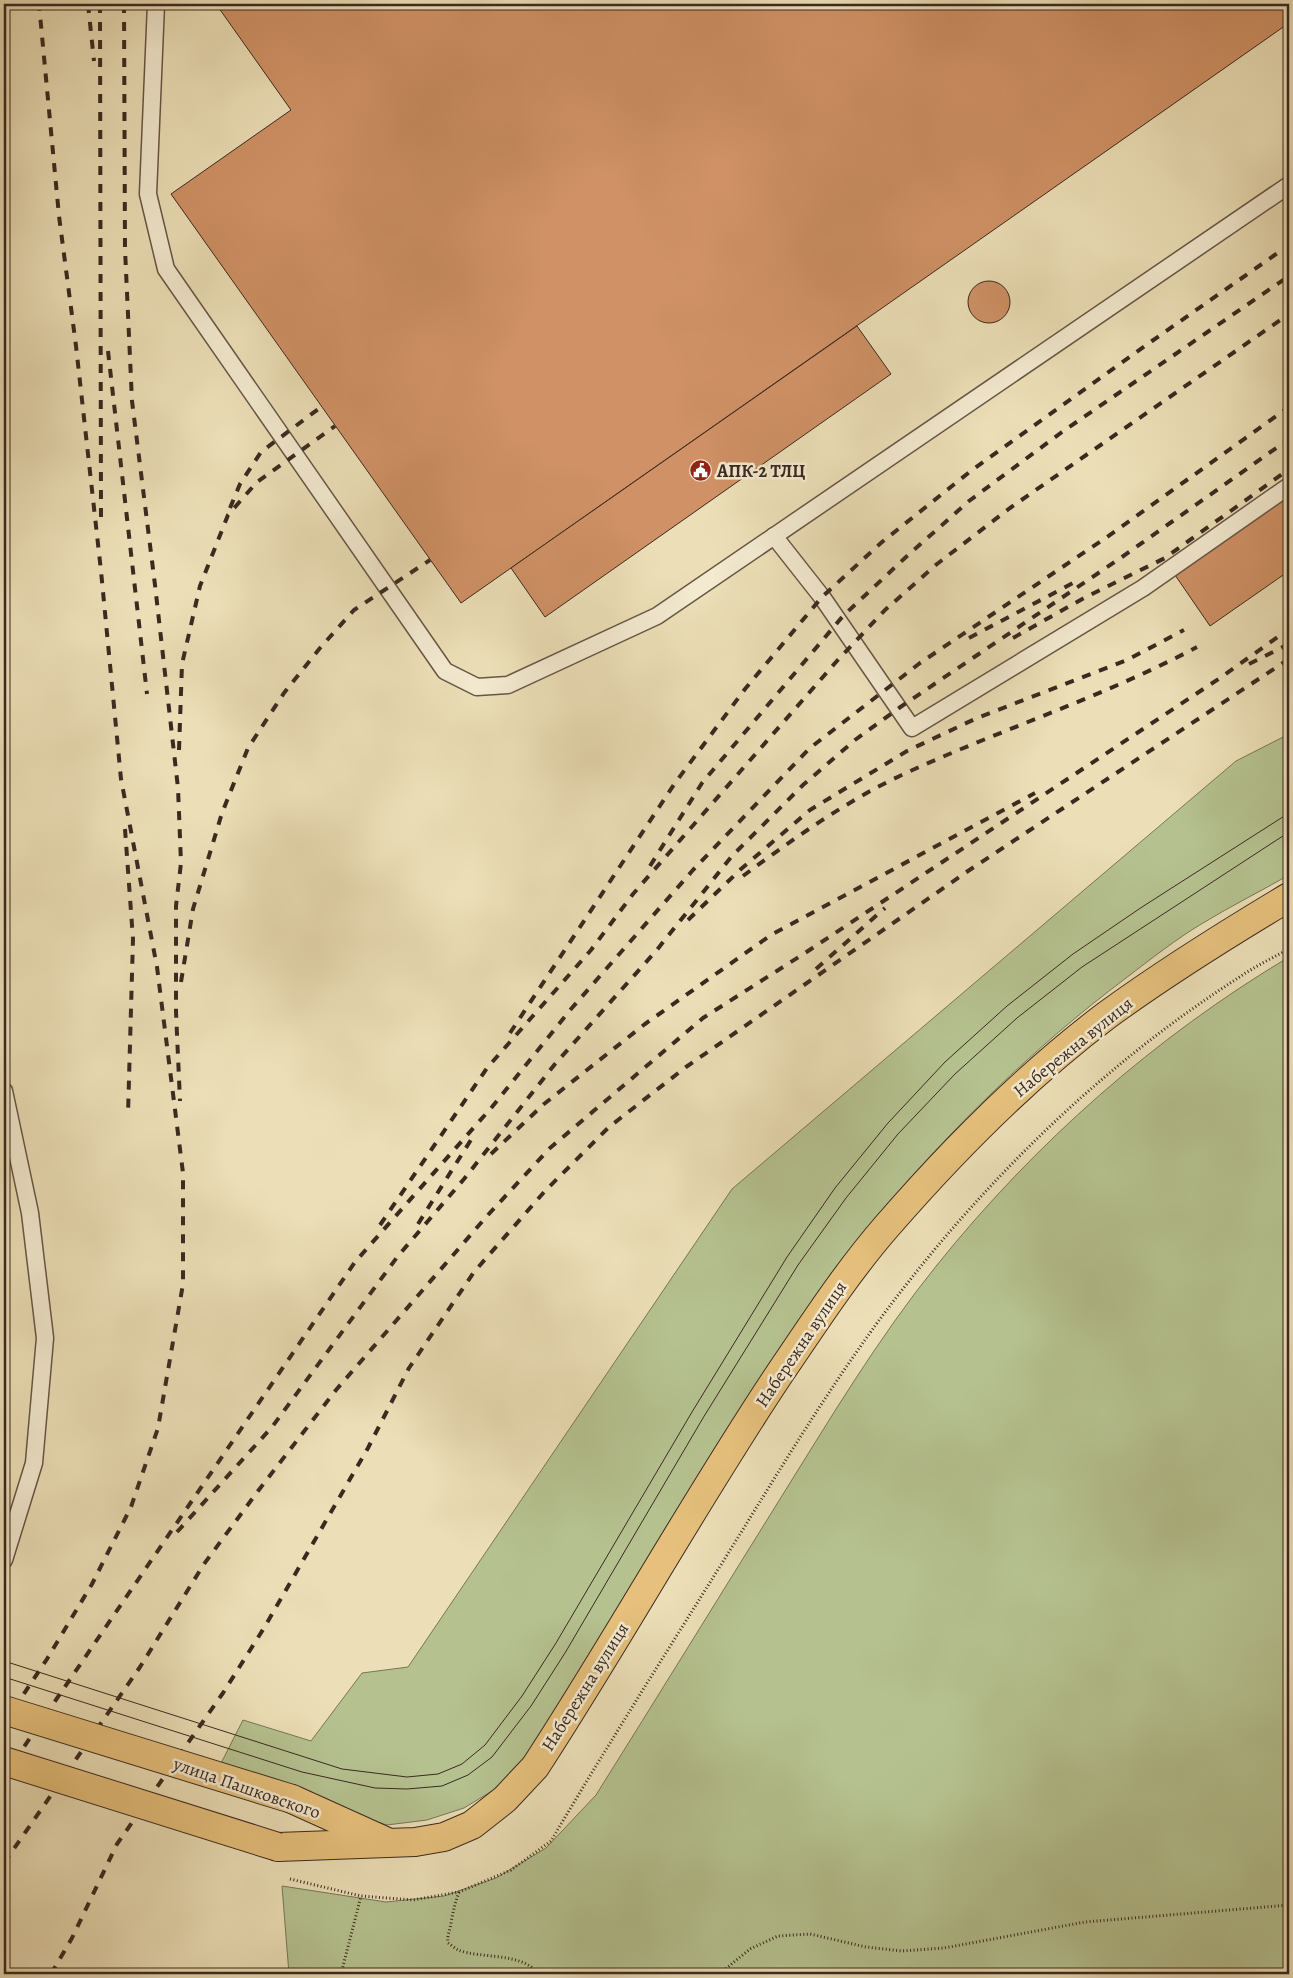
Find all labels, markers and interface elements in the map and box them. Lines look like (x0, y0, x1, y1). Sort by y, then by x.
public building icon: АПК-2 ТЛЦ (689, 459, 713, 483)
place label: АПК-2 ТЛЦ (716, 459, 805, 483)
street label: Набережна вулиця (1008, 991, 1138, 1103)
street label: Набережна вулиця (750, 1276, 852, 1412)
street label: Набережна вулиця (536, 1618, 634, 1756)
street label: улица Пашковского (169, 1751, 324, 1824)

